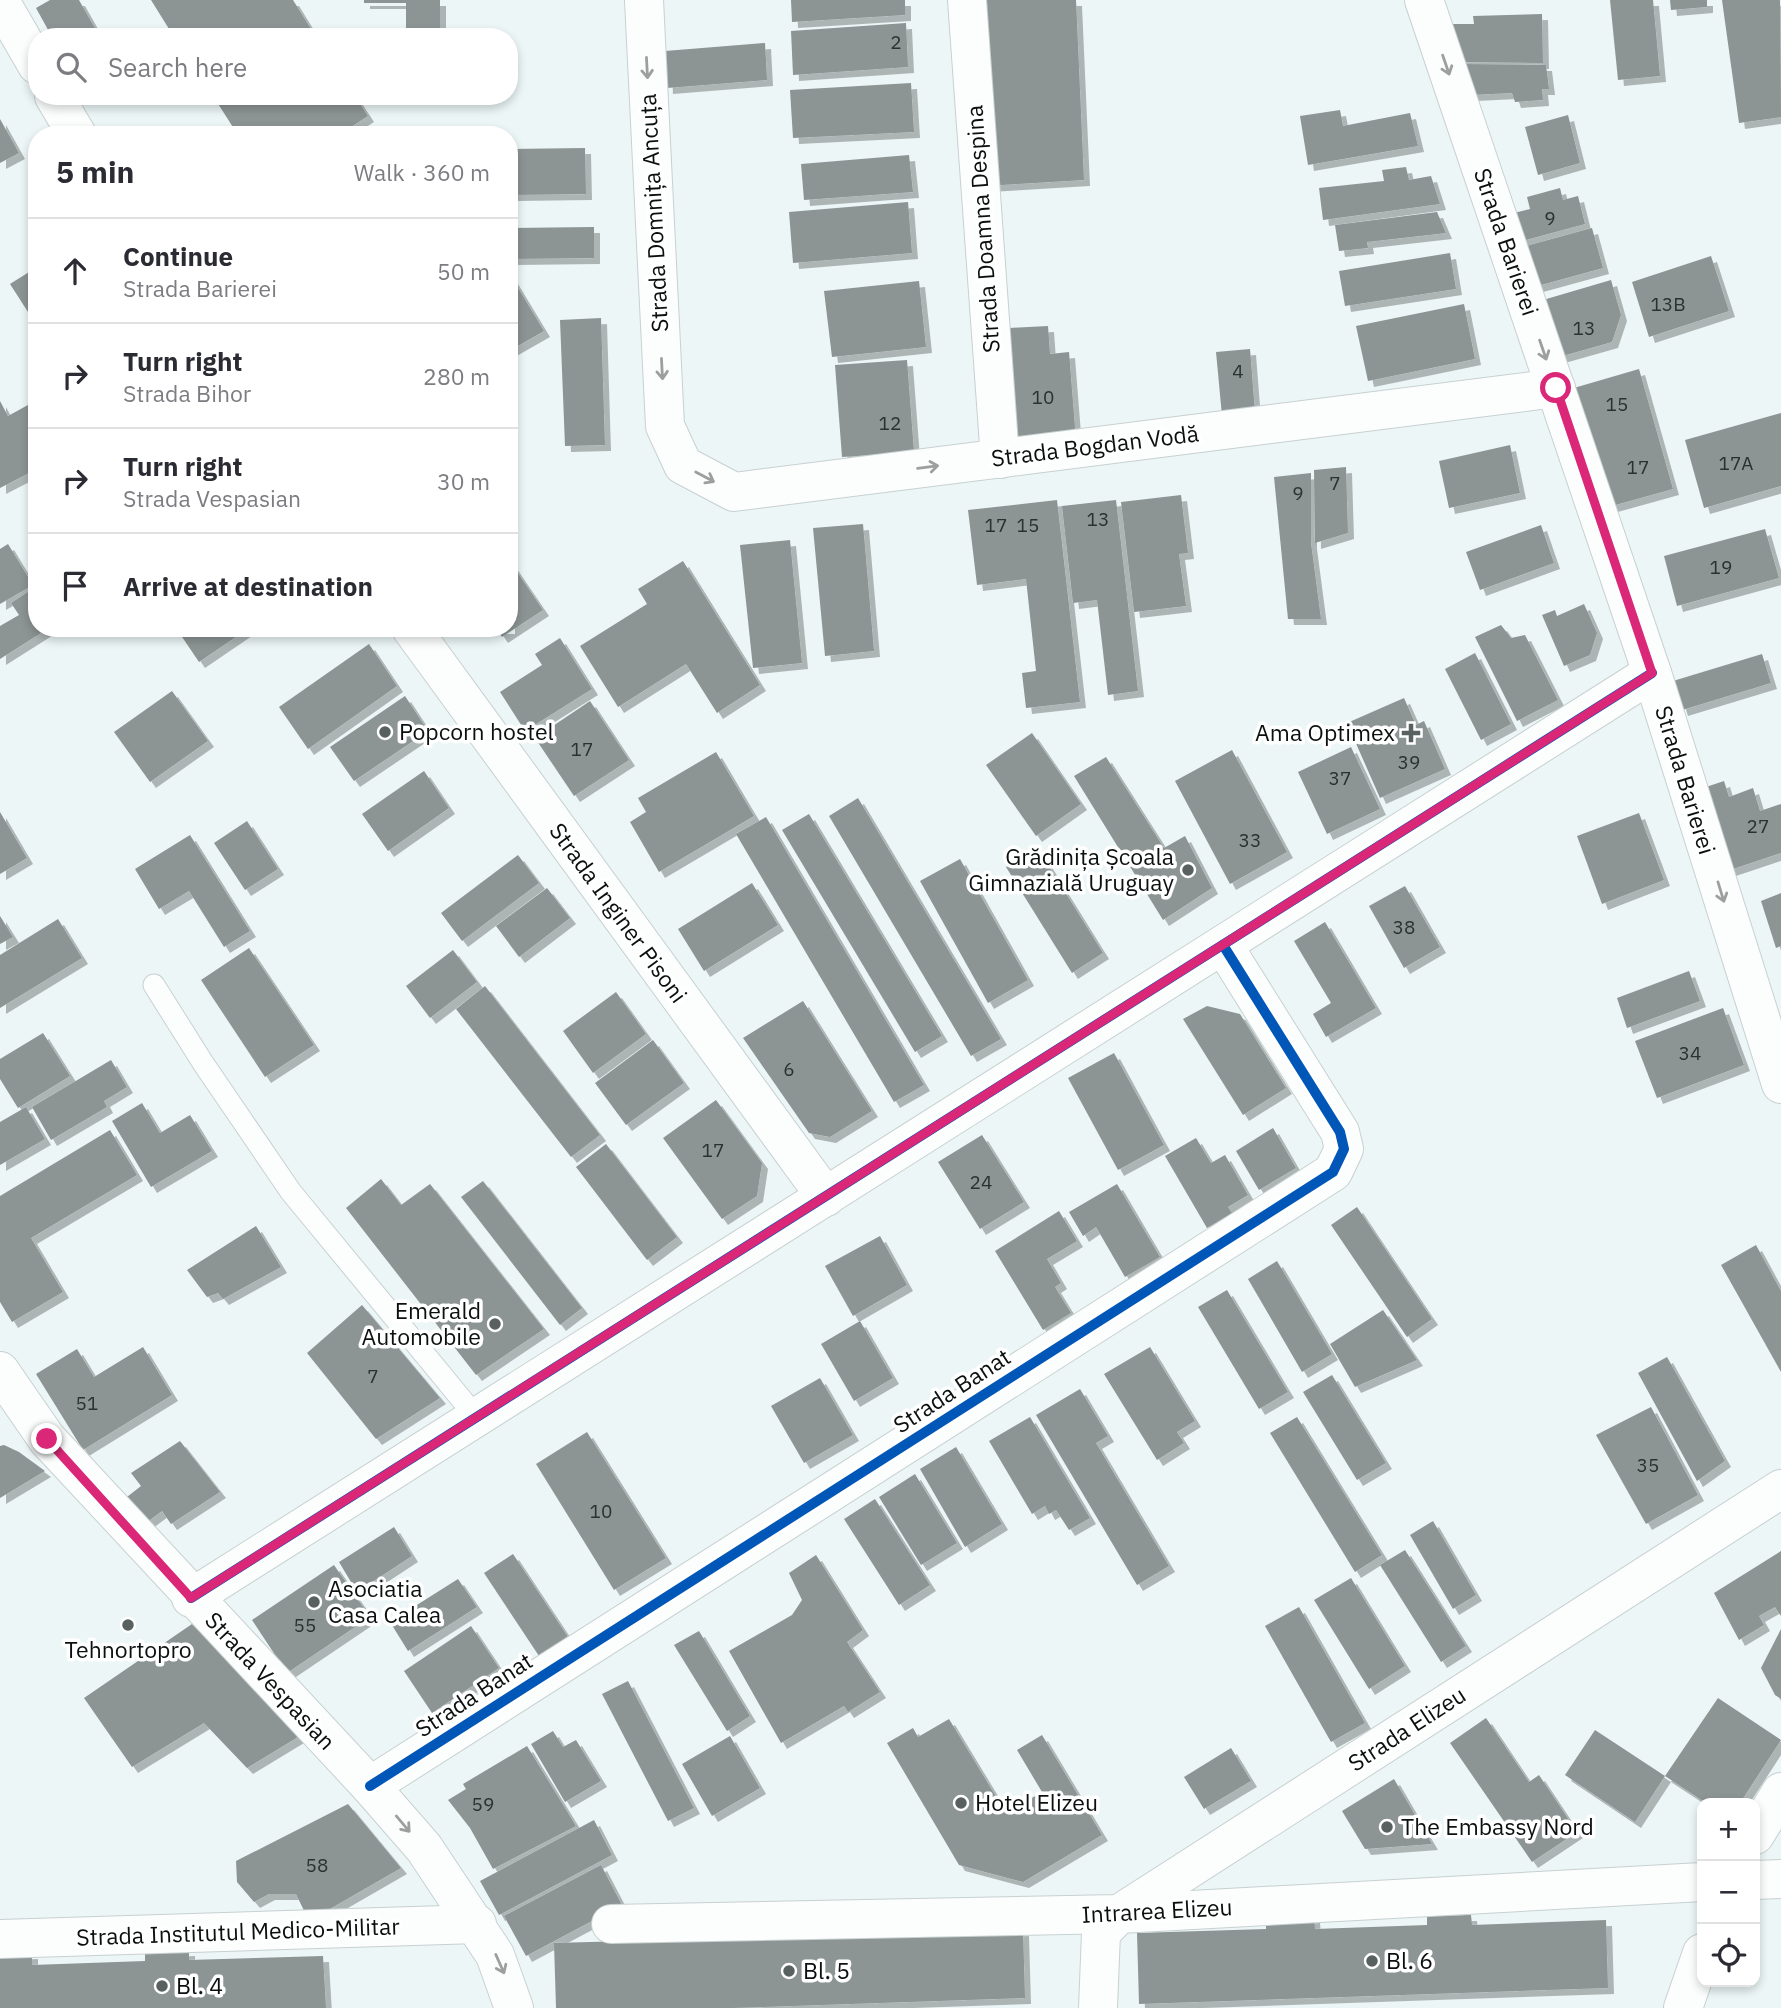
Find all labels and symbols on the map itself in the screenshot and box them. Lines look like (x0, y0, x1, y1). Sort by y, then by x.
house number: 2 (890, 30, 902, 54)
one-way arrow (1441, 53, 1453, 75)
one-way arrow (641, 56, 654, 79)
street label: Strada Domnița Ancuța (632, 93, 674, 333)
street label: Strada Doamna Despina (958, 104, 1006, 354)
street label: Strada Barierei (1468, 164, 1546, 319)
house number: 9 (1544, 206, 1556, 230)
house number: 13B (1650, 292, 1686, 316)
house number: 13 (1573, 316, 1595, 340)
one-way arrow (1538, 338, 1550, 360)
one-way arrow (655, 357, 668, 380)
house number: 4 (1232, 359, 1244, 383)
route start (1540, 372, 1571, 403)
house number: 10 (1032, 385, 1054, 409)
house number: 15 (1606, 392, 1628, 416)
house number: 12 (879, 411, 901, 435)
street label: Strada Bogdan Vodă (989, 417, 1200, 473)
house number: 17A (1719, 451, 1753, 475)
house number: 17 (1627, 455, 1649, 479)
one-way arrow (916, 461, 939, 474)
one-way arrow (695, 470, 715, 484)
house number: 7 (1329, 471, 1341, 495)
house number: 9 (1292, 481, 1304, 505)
house number: 13 (1087, 507, 1109, 531)
house number: 17 (985, 513, 1007, 537)
house number: 15 (1017, 513, 1039, 537)
house number: 19 (1710, 555, 1732, 579)
street label: Strada Barierei (1649, 702, 1723, 858)
place label: Popcorn hostel (399, 716, 554, 746)
place label: Ama Optimex (1255, 717, 1395, 747)
marker: Ama Optimex (1401, 723, 1421, 743)
marker: Popcorn hostel (377, 724, 393, 740)
house number: 17 (571, 737, 593, 761)
house number: 39 (1398, 750, 1420, 774)
house number: 37 (1329, 766, 1351, 790)
house number: 27 (1747, 814, 1769, 838)
street label: Strada Inginer Pisoni (543, 816, 694, 1008)
house number: 33 (1239, 828, 1261, 852)
place label: Grădinița Școala Gimnazială Uruguay (968, 841, 1175, 897)
marker: Grădinița Școala Gimnazială Uruguay (1180, 862, 1196, 878)
one-way arrow (1715, 880, 1728, 902)
house number: 38 (1393, 915, 1415, 939)
house number: 34 (1679, 1041, 1701, 1065)
house number: 6 (783, 1057, 795, 1081)
house number: 17 (702, 1138, 724, 1162)
house number: 24 (970, 1170, 992, 1194)
place label: Emerald Automobile (361, 1295, 481, 1351)
marker: Emerald Automobile (487, 1316, 503, 1332)
street label: Strada Banat (887, 1341, 1016, 1439)
house number: 7 (367, 1364, 379, 1388)
house number: 51 (76, 1391, 98, 1415)
route end (31, 1423, 62, 1454)
house number: 35 (1637, 1453, 1659, 1477)
house number: 10 (590, 1499, 612, 1523)
place label: Asociatia Casa Calea (328, 1573, 441, 1629)
marker: Asociatia Casa Calea (306, 1594, 322, 1610)
street label: Strada Vespasian (199, 1605, 342, 1756)
house number: 55 (294, 1613, 316, 1637)
marker: Tehnortopro (120, 1617, 136, 1633)
place label: Tehnortopro (64, 1634, 192, 1664)
street label: Strada Banat (409, 1645, 538, 1743)
street label: Strada Elizeu (1342, 1679, 1471, 1777)
place label: Hotel Elizeu (975, 1787, 1098, 1817)
house number: 59 (472, 1792, 494, 1816)
marker: Hotel Elizeu (953, 1795, 969, 1811)
place label: The Embassy Nord (1401, 1811, 1594, 1841)
one-way arrow (396, 1814, 411, 1832)
marker: The Embassy Nord (1379, 1819, 1395, 1835)
house number: 58 (306, 1853, 328, 1877)
street label: Intrarea Elizeu (1081, 1891, 1233, 1929)
street label: Strada Institutul Medico-Militar (76, 1910, 401, 1952)
place label: Bl. 6 (1386, 1945, 1433, 1975)
one-way arrow (494, 1953, 507, 1974)
marker: Bl. 6 (1364, 1953, 1380, 1969)
place label: Bl. 5 (803, 1955, 850, 1985)
marker: Bl. 5 (781, 1963, 797, 1979)
place label: Bl. 4 (176, 1970, 223, 2000)
marker: Bl. 4 (154, 1978, 170, 1994)

